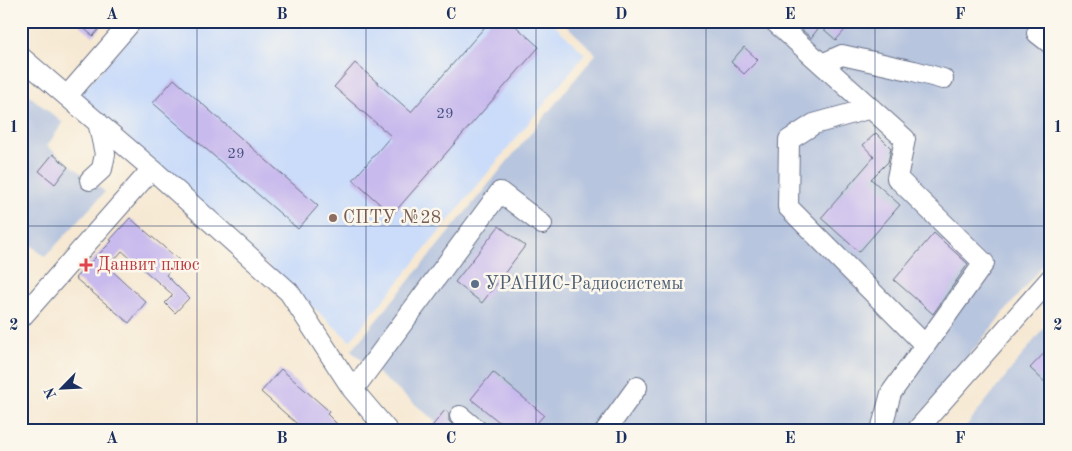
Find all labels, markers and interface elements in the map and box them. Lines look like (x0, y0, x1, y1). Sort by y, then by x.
text: A (106, 7, 118, 23)
text: B (276, 7, 288, 23)
text: C (446, 7, 456, 23)
text: D (615, 7, 627, 23)
text: E (784, 7, 796, 23)
text: F (955, 7, 966, 23)
house number: 29 (436, 107, 454, 122)
text: 1 (9, 120, 19, 136)
text: 1 (1053, 120, 1063, 136)
house number: 29 (227, 147, 245, 162)
place label: СПТУ №28 (343, 209, 441, 227)
marker: СПТУ №28 (327, 212, 339, 224)
place label: Данвит плюс (97, 256, 200, 274)
marker: Данвит плюс (79, 258, 93, 272)
place label: УРАНИС-Радиосистемы (485, 275, 683, 293)
marker: УРАНИС-Радиосистемы (469, 278, 481, 290)
text: 2 (9, 318, 19, 334)
text: 2 (1053, 318, 1063, 334)
north arrow (38, 364, 88, 414)
text: N (42, 385, 60, 401)
text: A (106, 431, 118, 447)
text: B (276, 431, 288, 447)
text: C (446, 431, 456, 447)
text: D (615, 431, 627, 447)
text: E (784, 431, 796, 447)
text: F (955, 431, 966, 447)

